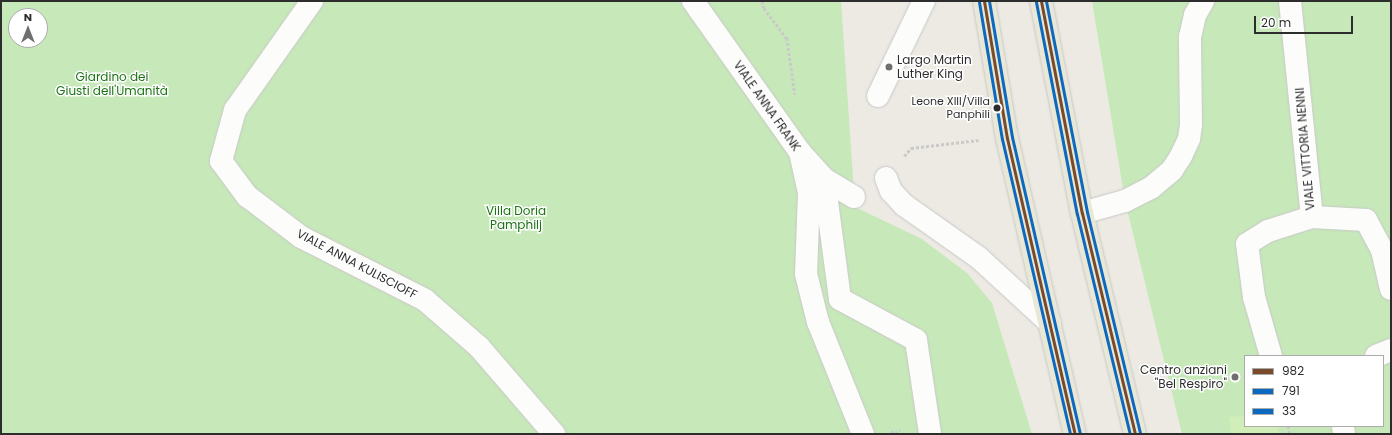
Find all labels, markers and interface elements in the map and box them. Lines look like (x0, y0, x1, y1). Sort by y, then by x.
north arrow (8, 8, 48, 48)
scale bar (1256, 8, 1355, 34)
text: N (24, 9, 32, 25)
text: 20 m (1261, 14, 1291, 31)
place label: Largo Martin Luther King (897, 53, 972, 81)
street label: VIALE ANNA FRANK (730, 58, 804, 154)
marker: Largo Martin Luther King (884, 62, 894, 72)
park label: Giardino dei Giusti dell'Umanità (56, 70, 168, 98)
street label: VIALE VITTORIA NENNI (1292, 87, 1318, 211)
place label: Leone XIII/Villa Panphili (911, 95, 990, 121)
marker: Leone XIII/Villa Panphili (992, 103, 1002, 113)
park label: Villa Doria Pamphilj (486, 204, 546, 232)
street label: VIALE ANNA KULISCIOFF (294, 226, 420, 302)
legend (1244, 355, 1384, 427)
text: 982 (1282, 362, 1304, 379)
place label: Centro anziani "Bel Respiro" (1140, 363, 1227, 391)
marker: Centro anziani "Bel Respiro" (1230, 372, 1240, 382)
text: 791 (1282, 382, 1300, 399)
text: 33 (1282, 402, 1296, 419)

